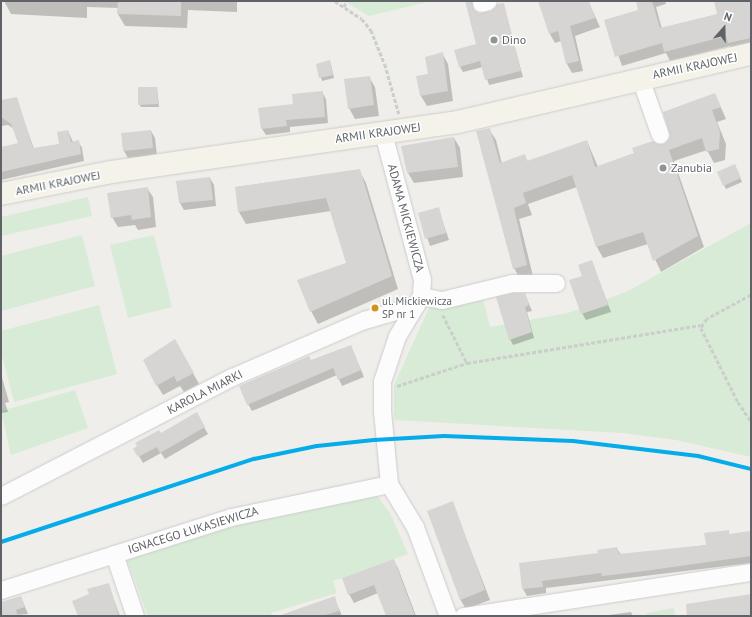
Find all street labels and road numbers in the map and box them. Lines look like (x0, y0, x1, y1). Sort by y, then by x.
street label: ARMII KRAJOWEJ (651, 50, 739, 82)
street label: ARMII KRAJOWEJ (334, 120, 422, 146)
street label: ADAMA MICKIEWICZA (385, 162, 427, 274)
street label: ARMII KRAJOWEJ (14, 168, 102, 198)
street label: KAROLA MIARKI (165, 367, 245, 417)
street label: IGNACEGO ŁUKASIEWICZA (126, 503, 260, 557)

